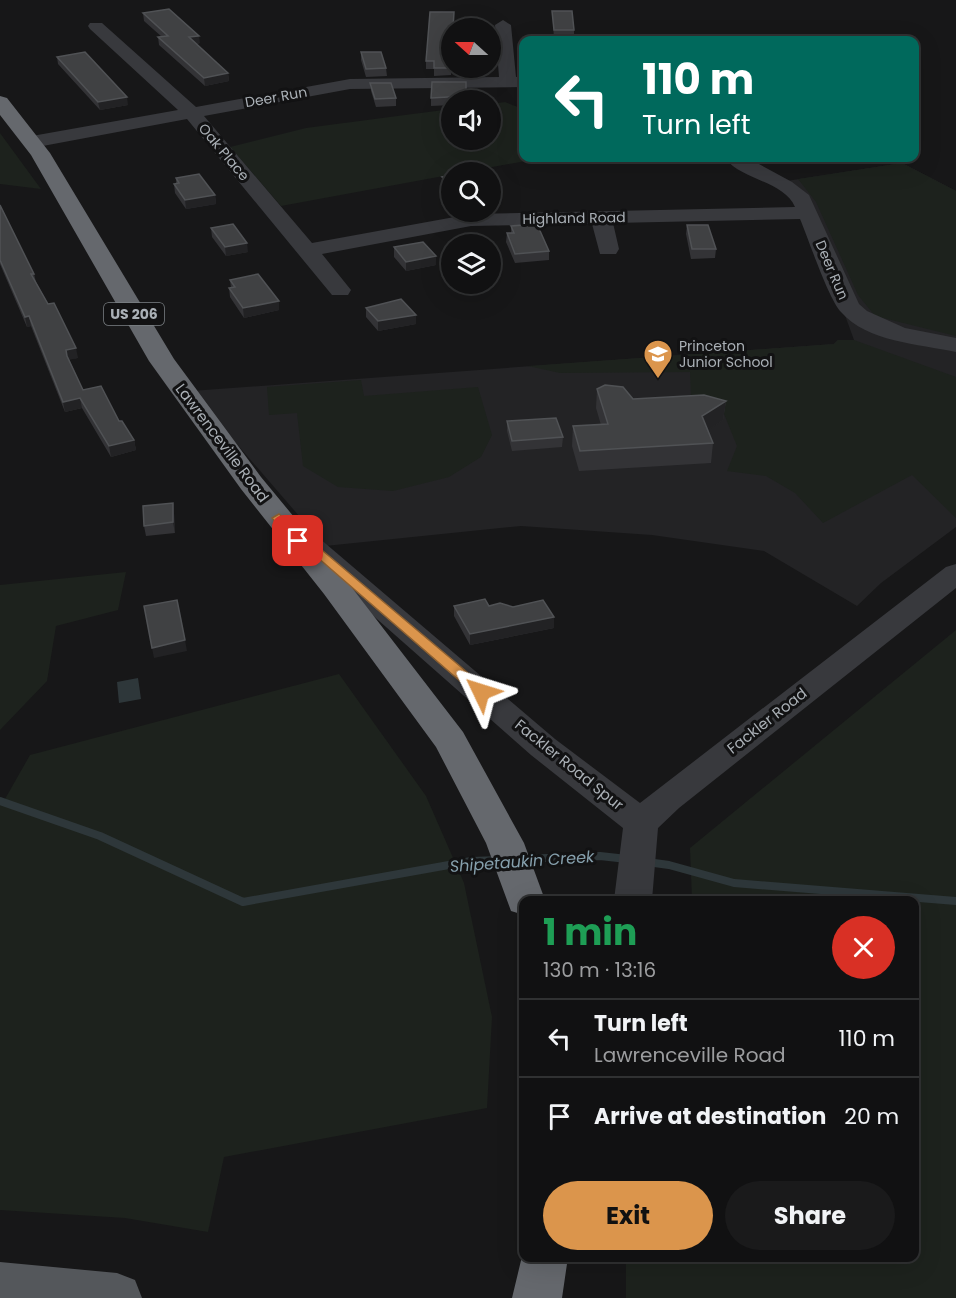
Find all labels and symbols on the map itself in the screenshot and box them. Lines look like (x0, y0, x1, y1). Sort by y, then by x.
north arrow (441, 18, 501, 78)
street label: Deer Run (243, 82, 309, 112)
street label: Oak Place (194, 119, 254, 185)
street label: Highland Road (522, 207, 626, 229)
street label: Deer Run (811, 237, 853, 303)
road number: US 206 (104, 303, 164, 325)
place label: Princeton Junior School (679, 336, 773, 372)
school or university icon: Princeton Junior School (642, 338, 674, 380)
street label: Lawrenceville Road (171, 379, 274, 506)
pin (272, 515, 323, 566)
position arrow (449, 660, 513, 724)
street label: Fackler Road (722, 683, 811, 758)
street label: Fackler Road Spur (511, 714, 628, 815)
water label: Shipetaukin Creek (449, 845, 596, 878)

